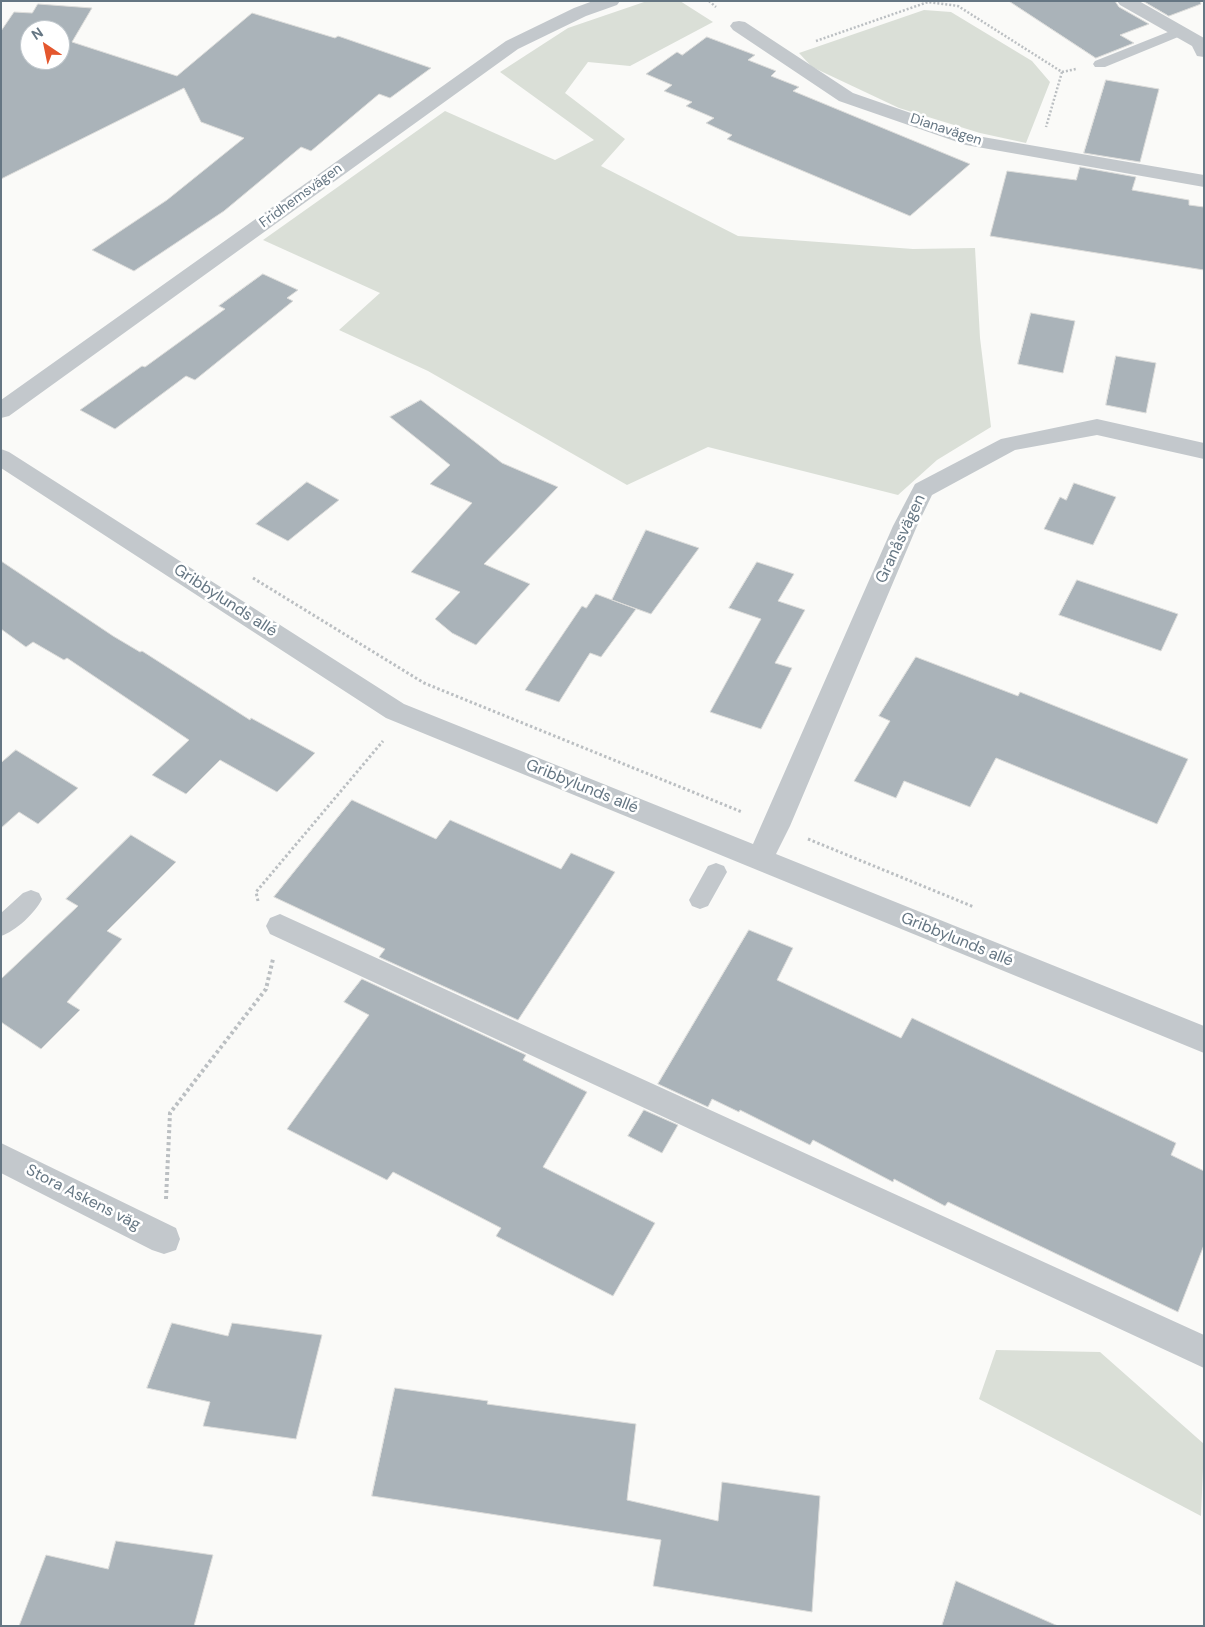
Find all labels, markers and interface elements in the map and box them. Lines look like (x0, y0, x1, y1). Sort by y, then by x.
north arrow (20, 20, 70, 70)
text: N (28, 23, 46, 44)
street label: Dianavägen (908, 111, 984, 149)
street label: Fridhemsvägen (256, 160, 346, 232)
street label: Granåsvägen (872, 492, 930, 586)
street label: Gribbylunds allé (170, 560, 280, 642)
street label: Gribbylunds allé (523, 756, 641, 818)
street label: Gribbylunds allé (898, 909, 1016, 971)
street label: Stora Askens väg (22, 1161, 144, 1235)

